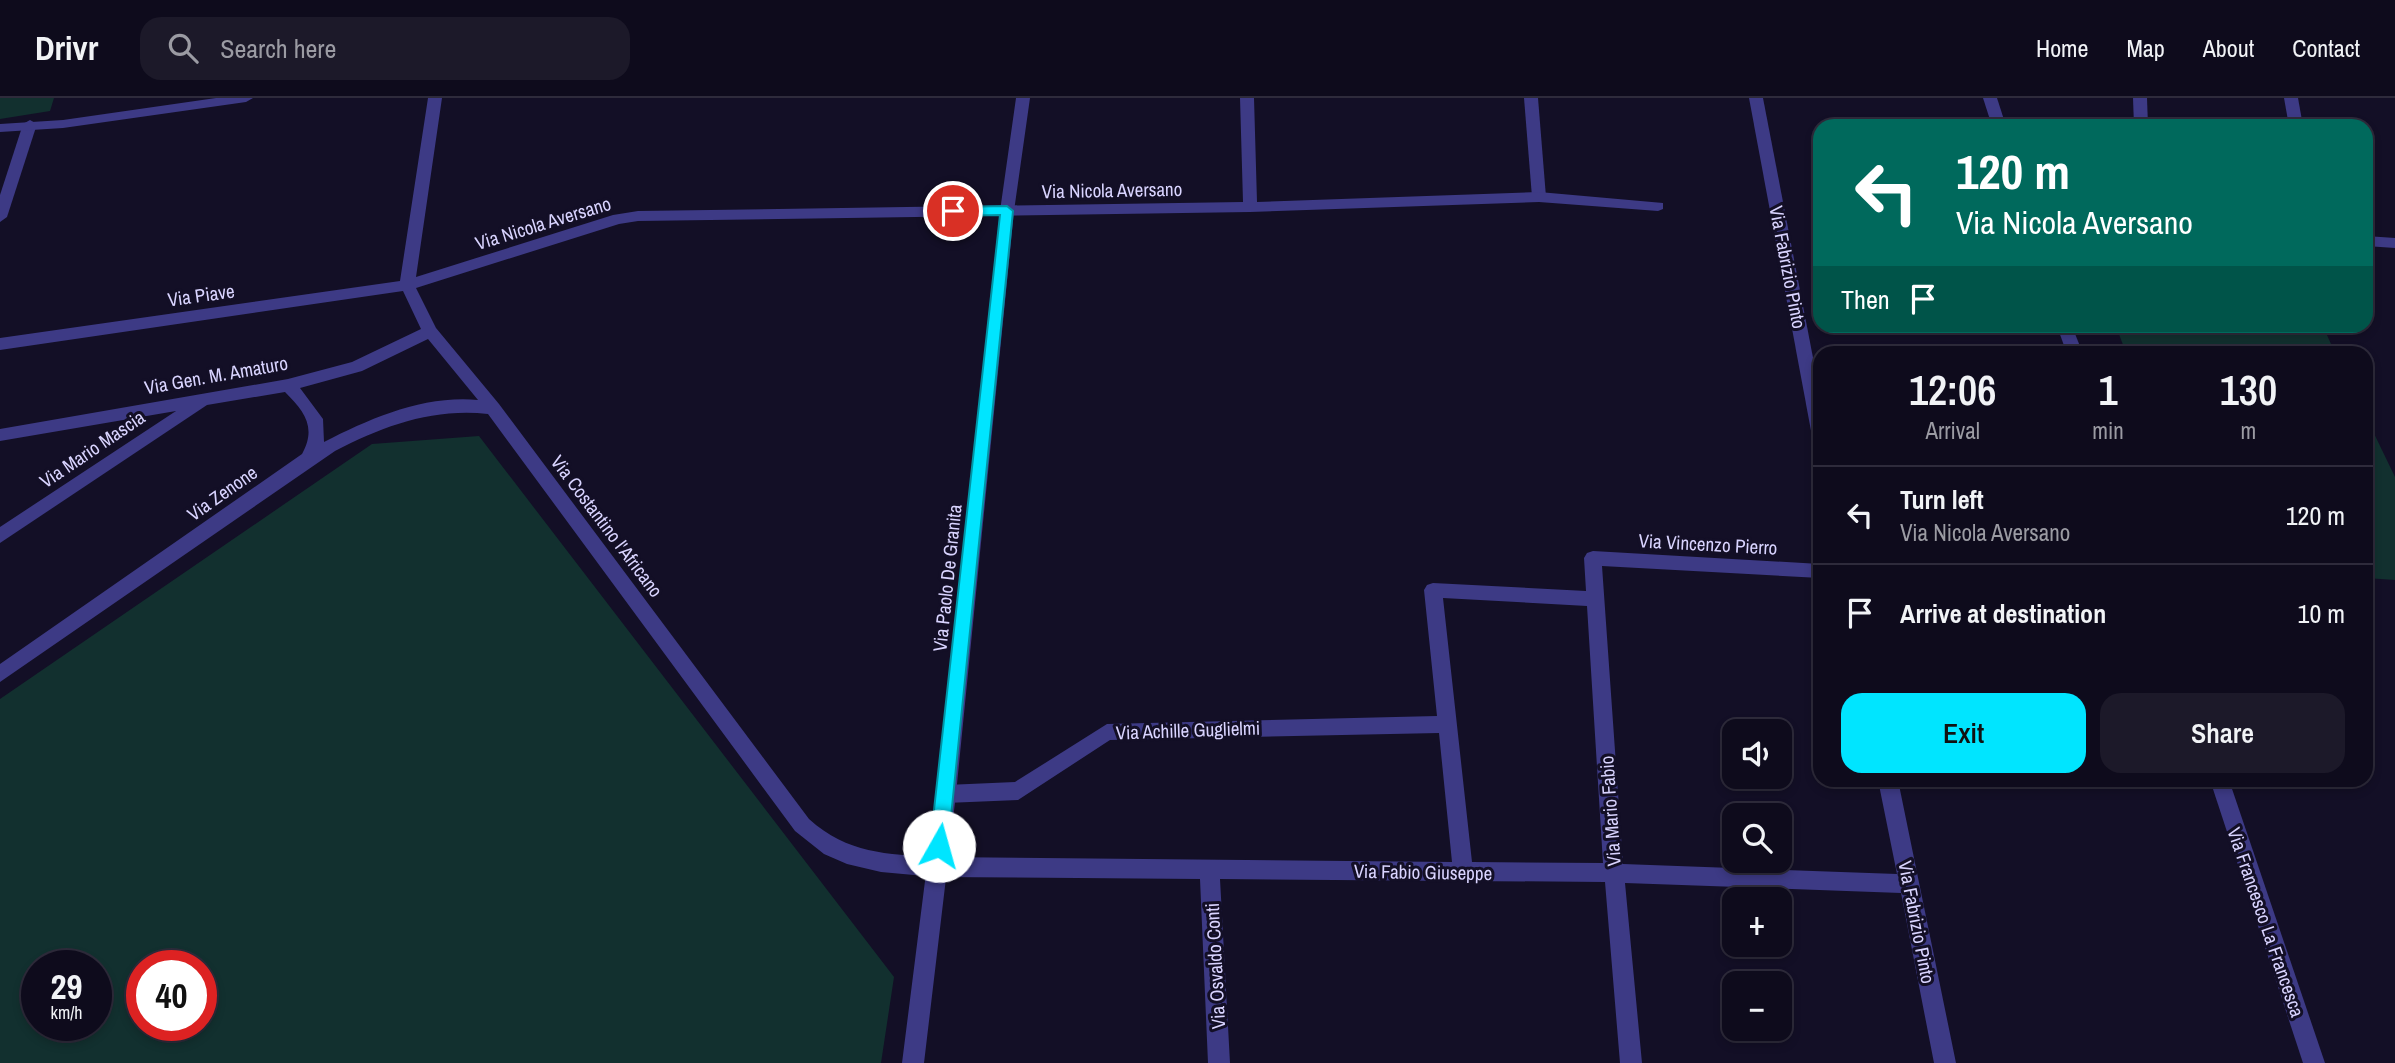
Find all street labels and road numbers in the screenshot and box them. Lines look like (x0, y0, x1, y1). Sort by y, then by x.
street label: Via Nicola Aversano (1041, 176, 1183, 204)
street label: Via Nicola Aversano (472, 190, 614, 256)
street label: Via Fabrizio Pinto (1763, 203, 1813, 331)
street label: Via Piave (166, 277, 236, 313)
street label: Via Gen. M. Amaturo (142, 350, 290, 400)
street label: Via Mario Mascia (34, 404, 150, 494)
street label: Via Costantino l'Africano (545, 450, 669, 602)
street label: Via Zenone (182, 459, 262, 527)
street label: Via Paolo De Granita (926, 503, 968, 653)
street label: Via Vincenzo Pierro (1638, 527, 1778, 561)
street label: Via Achille Guglielmi (1115, 714, 1261, 746)
street label: Via Mario Fabio (1593, 755, 1627, 867)
street label: Via Francesco La Francesca (2221, 824, 2311, 1021)
street label: Via Fabio Giuseppe (1354, 858, 1492, 886)
street label: Via Fabrizio Pinto (1892, 858, 1942, 986)
street label: Via Osvaldo Conti (1199, 902, 1231, 1030)

